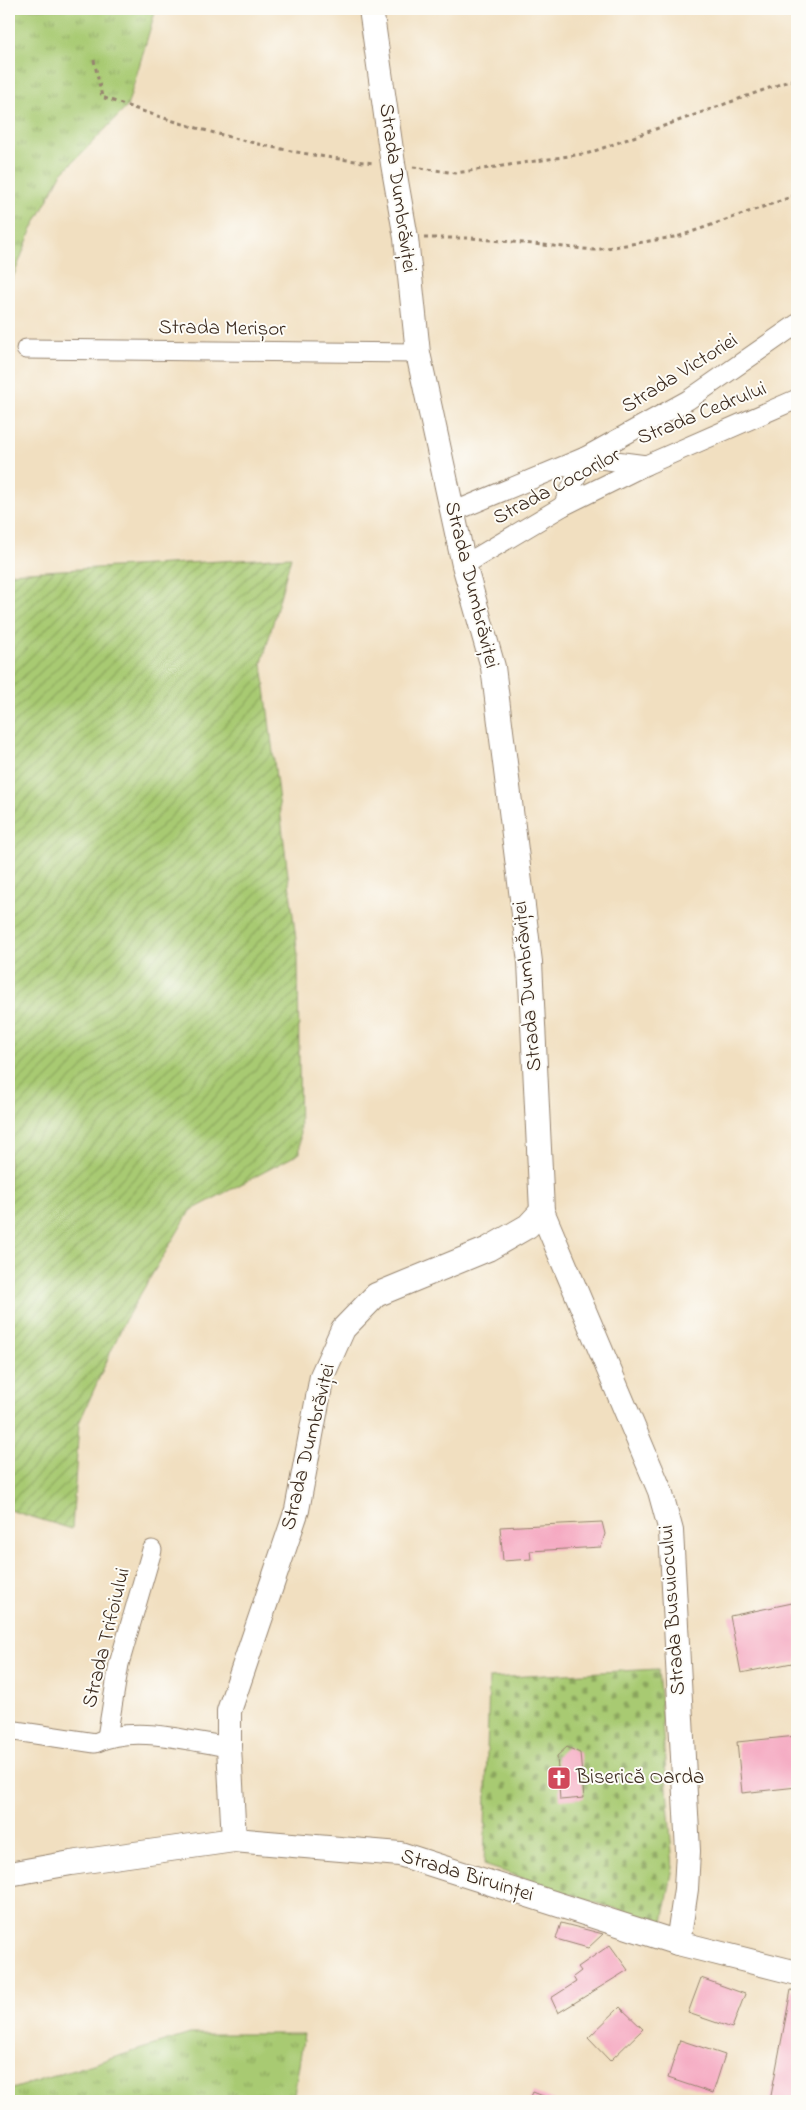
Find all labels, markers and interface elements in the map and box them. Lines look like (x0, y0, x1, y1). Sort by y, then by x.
street label: Strada Dumbrăviței (370, 101, 424, 275)
street label: Strada Merișor (158, 313, 286, 345)
street label: Strada Victoriei (616, 326, 744, 422)
street label: Strada Cedrului (633, 374, 771, 454)
street label: Strada Cocorilor (488, 440, 627, 533)
street label: Strada Dumbrăviței (436, 499, 506, 671)
street label: Strada Dumbrăviței (506, 900, 550, 1072)
street label: Strada Dumbrăviței (274, 1361, 344, 1533)
street label: Strada Busuiocului (652, 1524, 694, 1696)
street label: Strada Trifoiului (75, 1565, 139, 1711)
place label: Biserică Oarda (575, 1763, 704, 1793)
church icon: Biserică Oarda (546, 1765, 572, 1791)
street label: Strada Biruinței (397, 1842, 537, 1910)

